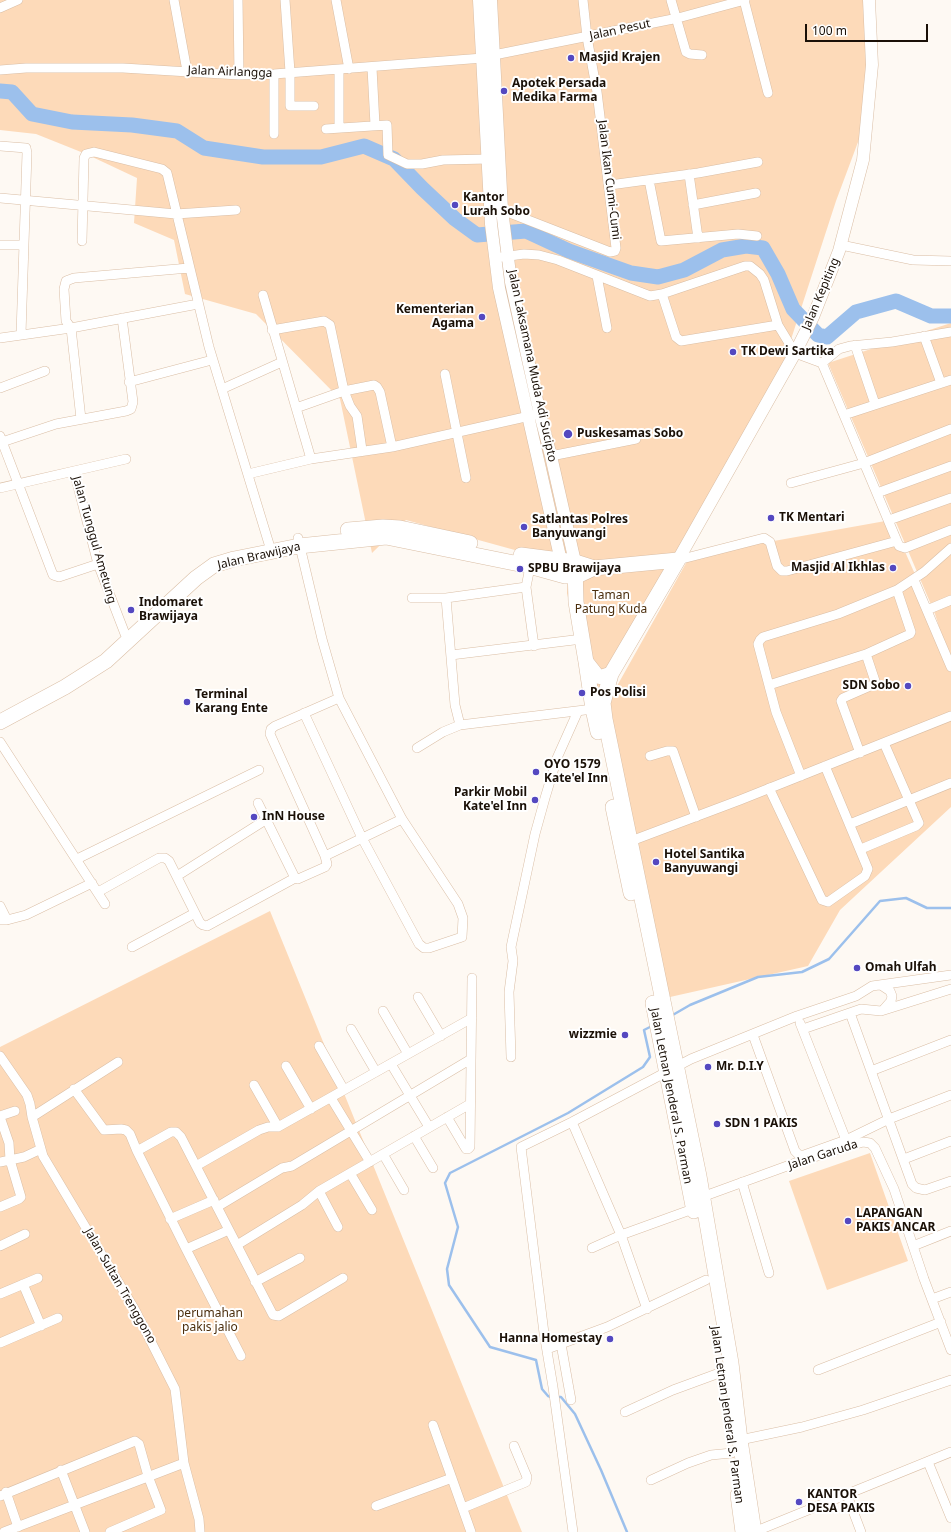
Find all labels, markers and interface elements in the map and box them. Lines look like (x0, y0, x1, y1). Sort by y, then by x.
scale bar (807, 16, 930, 42)
street label: Jalan Pesut (588, 17, 652, 43)
text: 100 m (812, 22, 847, 39)
place label: Masjid Krajen (579, 51, 660, 65)
marker: Masjid Krajen (566, 53, 576, 63)
street label: Jalan Airlangga (187, 63, 273, 81)
place label: Apotek Persada Medika Farma (512, 77, 606, 105)
marker: Apotek Persada Medika Farma (499, 86, 509, 96)
street label: Jalan Ikan Cumi-Cumi (595, 119, 623, 241)
place label: Kantor Lurah Sobo (463, 191, 530, 219)
marker: Kantor Lurah Sobo (450, 200, 460, 210)
street label: Jalan Kepiting (799, 256, 843, 332)
street label: Jalan Laksamana Muda Adi Sucipto (505, 269, 559, 463)
place label: Kementerian Agama (396, 303, 474, 331)
marker: Kementerian Agama (477, 312, 487, 322)
place label: TK Dewi Sartika (741, 345, 834, 359)
marker: TK Dewi Sartika (728, 347, 738, 357)
place label: Puskesamas Sobo (577, 427, 683, 441)
marker: Puskesamas Sobo (562, 428, 574, 440)
street label: Jalan Tunggul Ametung (69, 475, 119, 605)
place label: TK Mentari (779, 511, 845, 525)
place label: Satlantas Polres Banyuwangi (532, 513, 628, 541)
marker: TK Mentari (766, 513, 776, 523)
marker: Satlantas Polres Banyuwangi (519, 522, 529, 532)
street label: Jalan Brawijaya (216, 539, 302, 573)
place label: Masjid Al Ikhlas (791, 561, 885, 575)
place label: SPBU Brawijaya (528, 562, 621, 576)
marker: Masjid Al Ikhlas (888, 563, 898, 573)
marker: SPBU Brawijaya (515, 564, 525, 574)
park label: Taman Patung Kuda (575, 589, 647, 617)
place label: Indomaret Brawijaya (139, 596, 203, 624)
marker: Indomaret Brawijaya (126, 605, 136, 615)
place label: SDN Sobo (843, 679, 900, 693)
marker: SDN Sobo (903, 681, 913, 691)
place label: Pos Polisi (590, 686, 646, 700)
place label: Terminal Karang Ente (195, 688, 268, 716)
marker: Pos Polisi (577, 688, 587, 698)
marker: Terminal Karang Ente (182, 697, 192, 707)
place label: OYO 1579 Kate'el Inn (544, 758, 608, 786)
marker: OYO 1579 Kate'el Inn (531, 767, 541, 777)
place label: Parkir Mobil Kate'el Inn (454, 786, 527, 814)
marker: Parkir Mobil Kate'el Inn (530, 795, 540, 805)
place label: InN House (262, 810, 325, 824)
marker: InN House (249, 812, 259, 822)
place label: Hotel Santika Banyuwangi (664, 848, 745, 876)
marker: Hotel Santika Banyuwangi (651, 857, 661, 867)
place label: Omah Ulfah (865, 961, 937, 975)
marker: Omah Ulfah (852, 963, 862, 973)
street label: Jalan Letnan Jenderal S. Parman (647, 1007, 695, 1185)
place label: wizzmie (569, 1028, 617, 1042)
marker: wizzmie (620, 1030, 630, 1040)
place label: Mr. D.I.Y (716, 1060, 764, 1074)
marker: Mr. D.I.Y (703, 1062, 713, 1072)
place label: SDN 1 PAKIS (725, 1117, 798, 1131)
marker: SDN 1 PAKIS (712, 1119, 722, 1129)
street label: Jalan Garuda (786, 1137, 860, 1173)
place label: LAPANGAN PAKIS ANCAR (856, 1207, 935, 1235)
marker: LAPANGAN PAKIS ANCAR (843, 1216, 853, 1226)
street label: Jalan Sultan Trenggono (81, 1226, 159, 1346)
park label: perumahan pakis jalio (177, 1307, 243, 1335)
street label: Jalan Letnan Jenderal S. Parman (707, 1325, 747, 1505)
place label: Hanna Homestay (499, 1332, 602, 1346)
marker: Hanna Homestay (605, 1334, 615, 1344)
place label: KANTOR DESA PAKIS (807, 1488, 875, 1516)
marker: KANTOR DESA PAKIS (794, 1497, 804, 1507)

